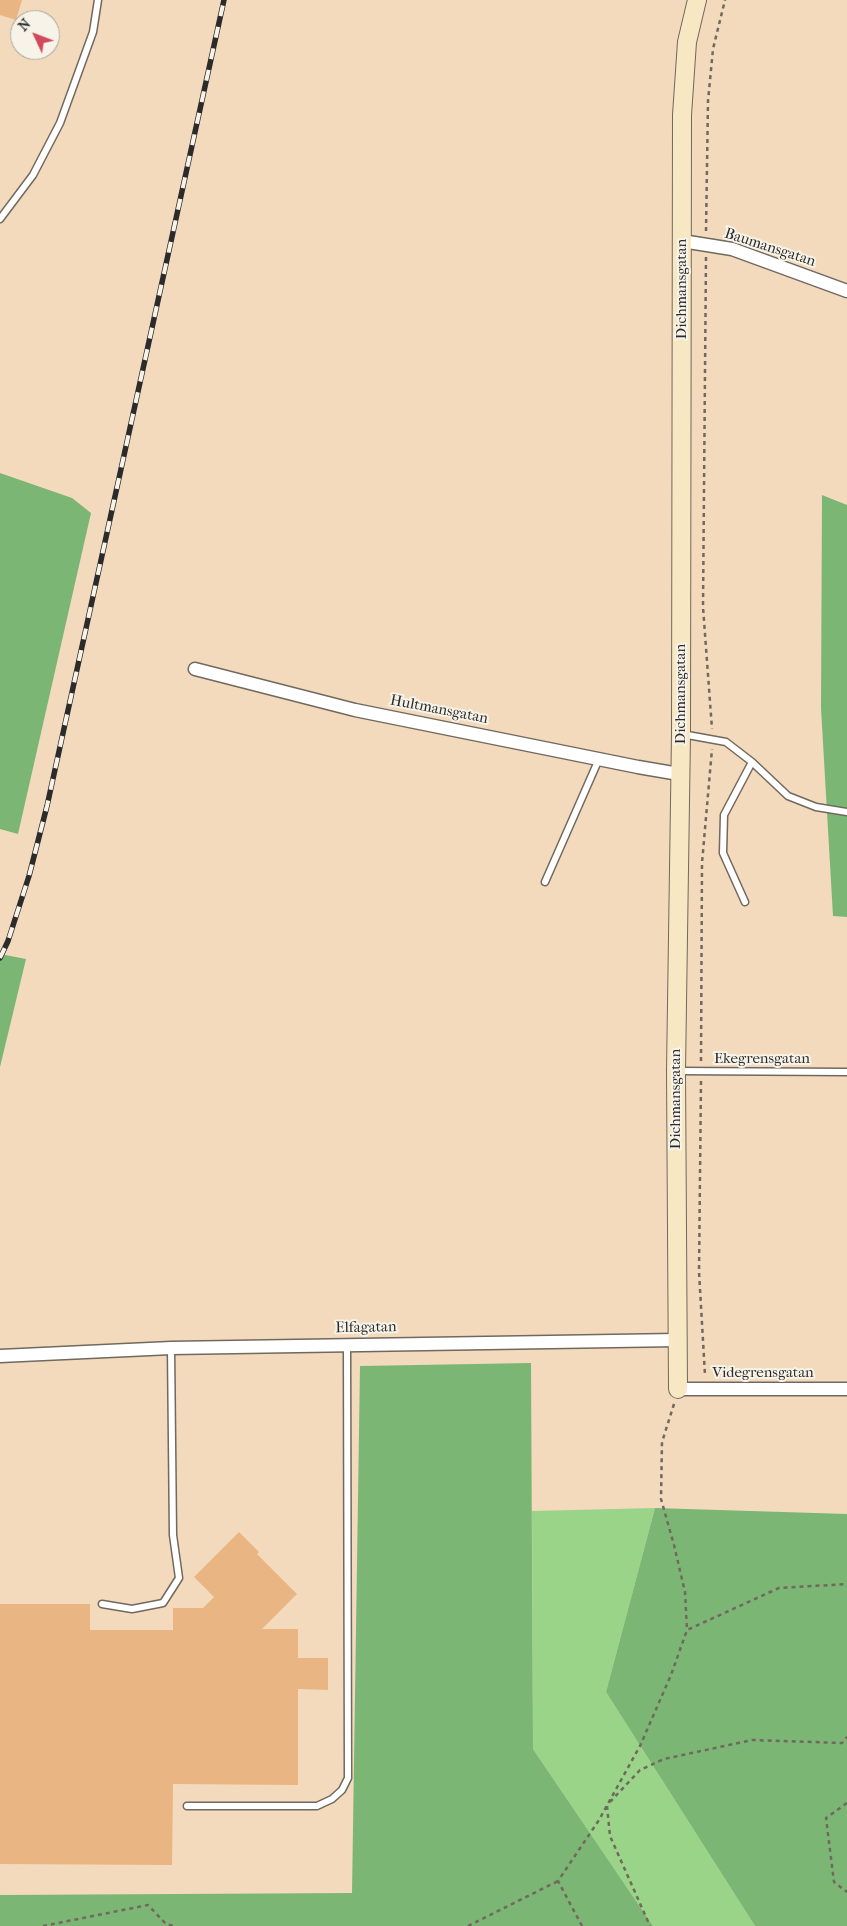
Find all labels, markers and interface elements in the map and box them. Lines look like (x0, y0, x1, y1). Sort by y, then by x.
north arrow (10, 10, 60, 60)
text: N (15, 15, 34, 35)
street label: Baumansgatan (722, 225, 818, 271)
street label: Dichmansgatan (673, 239, 691, 339)
street label: Dichmansgatan (672, 644, 690, 744)
street label: Hultmansgatan (389, 692, 489, 728)
street label: Dichmansgatan (667, 1049, 685, 1149)
street label: Ekegrensgatan (714, 1050, 810, 1068)
street label: Elfagatan (335, 1318, 397, 1338)
street label: Videgrensgatan (712, 1364, 814, 1382)

